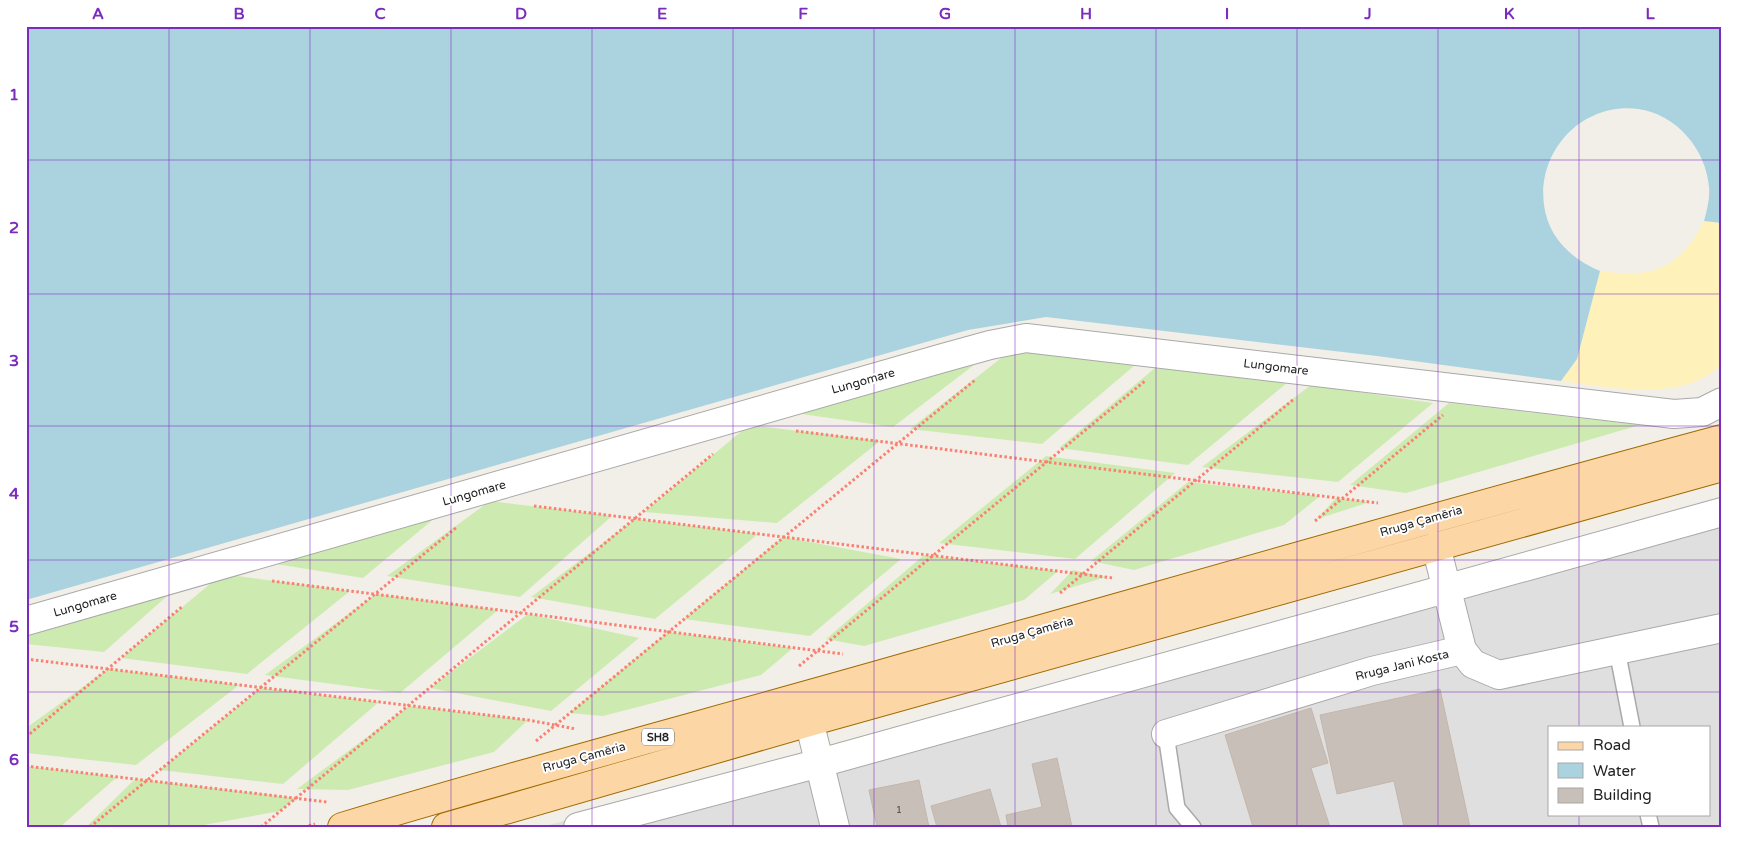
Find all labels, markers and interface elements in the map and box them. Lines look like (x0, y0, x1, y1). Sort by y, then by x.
text: A (92, 4, 104, 24)
text: B (233, 4, 245, 24)
text: C (374, 4, 386, 24)
text: D (515, 4, 527, 24)
text: E (657, 4, 667, 24)
text: F (798, 4, 808, 24)
text: G (939, 4, 951, 24)
text: H (1080, 4, 1092, 24)
text: I (1225, 4, 1229, 24)
text: J (1363, 4, 1372, 24)
text: K (1504, 4, 1515, 24)
text: L (1645, 4, 1655, 24)
text: 1 (9, 85, 19, 105)
text: 2 (9, 218, 19, 238)
text: 3 (9, 351, 19, 371)
street label: Lungomare (1243, 356, 1309, 378)
street label: Lungomare (830, 365, 897, 397)
street label: Lungomare (441, 477, 508, 509)
text: 4 (9, 484, 19, 504)
street label: Rruga Çamëria (1378, 503, 1464, 539)
street label: Lungomare (52, 588, 119, 620)
street label: Rruga Çamëria (989, 614, 1075, 650)
text: 5 (9, 617, 19, 637)
street label: Rruga Jani Kosta (1354, 647, 1450, 683)
legend (1548, 726, 1710, 816)
road number: SH8 (642, 729, 674, 746)
text: Road (1593, 736, 1631, 754)
street label: Rruga Çamëria (541, 739, 627, 775)
text: 6 (9, 750, 19, 770)
text: Water (1593, 762, 1636, 780)
text: Building (1593, 786, 1652, 804)
house number: 1 (896, 804, 902, 816)

